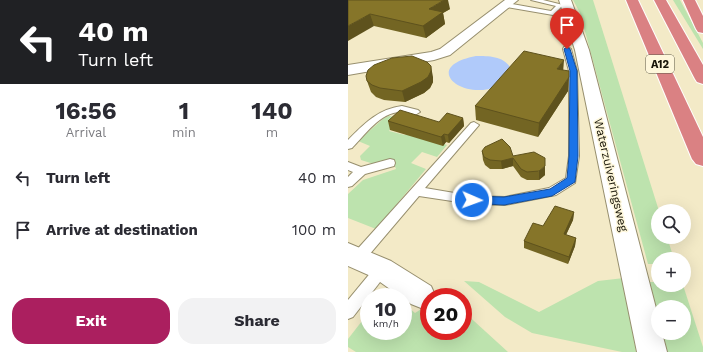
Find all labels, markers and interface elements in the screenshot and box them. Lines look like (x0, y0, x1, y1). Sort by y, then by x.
pin (550, 8, 584, 49)
icon: arrive (556, 14, 578, 36)
text: 40 m (78, 15, 148, 48)
icon: left (12, 16, 64, 68)
text: Turn left (78, 49, 153, 70)
road number: A12 (646, 55, 674, 73)
text: 16:56 (55, 97, 117, 125)
text: 1 (179, 97, 189, 125)
text: 140 (251, 97, 293, 125)
street label: Waterzuiveringsweg (591, 117, 631, 234)
text: Arrival (66, 125, 106, 140)
text: min (172, 125, 196, 140)
text: m (266, 125, 278, 140)
icon: left (12, 167, 34, 189)
text: Turn left (46, 169, 110, 187)
text: 40 m (298, 169, 336, 187)
position arrow (451, 179, 493, 221)
map controls (651, 204, 691, 340)
button: search (651, 204, 691, 244)
icon: arrive (12, 219, 34, 241)
text: Arrive at destination (46, 221, 198, 239)
text: 100 m (292, 221, 336, 239)
button: + (651, 252, 691, 292)
speed limit sign: 20 (420, 288, 472, 340)
text: 10 (375, 297, 397, 321)
button: Exit (12, 298, 170, 344)
button: Share (178, 298, 336, 344)
button: − (651, 300, 691, 340)
text: km/h (373, 318, 399, 329)

